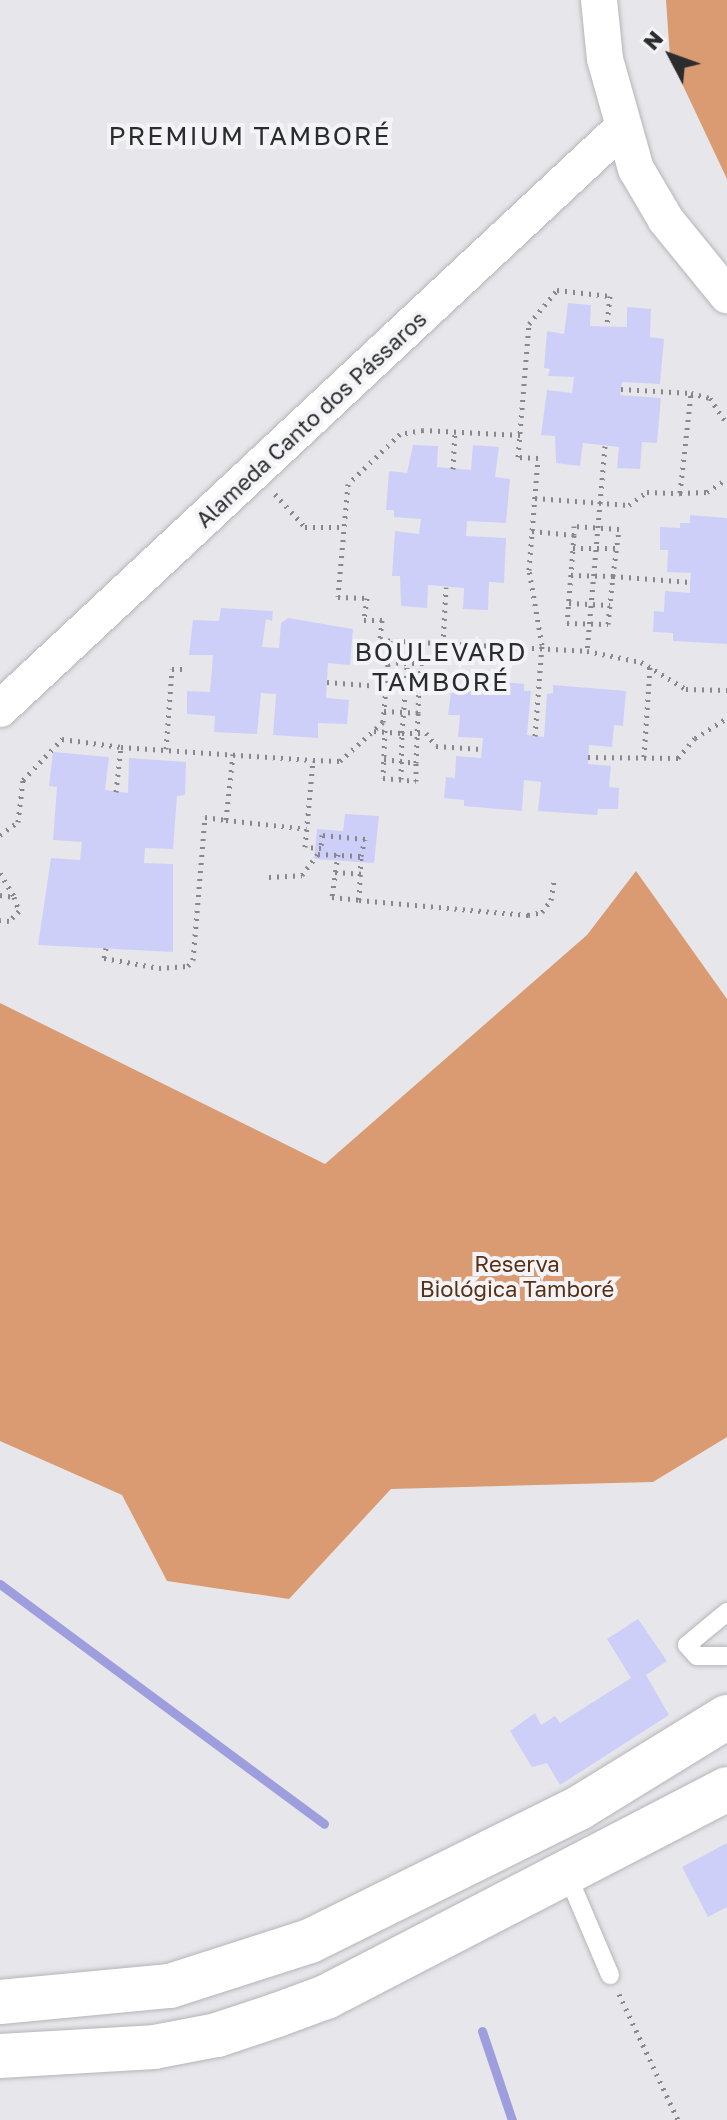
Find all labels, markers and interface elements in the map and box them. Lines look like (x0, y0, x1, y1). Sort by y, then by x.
north arrow (631, 16, 711, 96)
text: N (637, 25, 668, 55)
district label: PREMIUM TAMBORÉ (109, 120, 391, 152)
street label: Alameda Canto dos Pássaros (190, 305, 432, 533)
district label: BOULEVARD TAMBORÉ (355, 636, 527, 698)
park label: Reserva Biológica Tamboré (420, 1250, 614, 1302)

